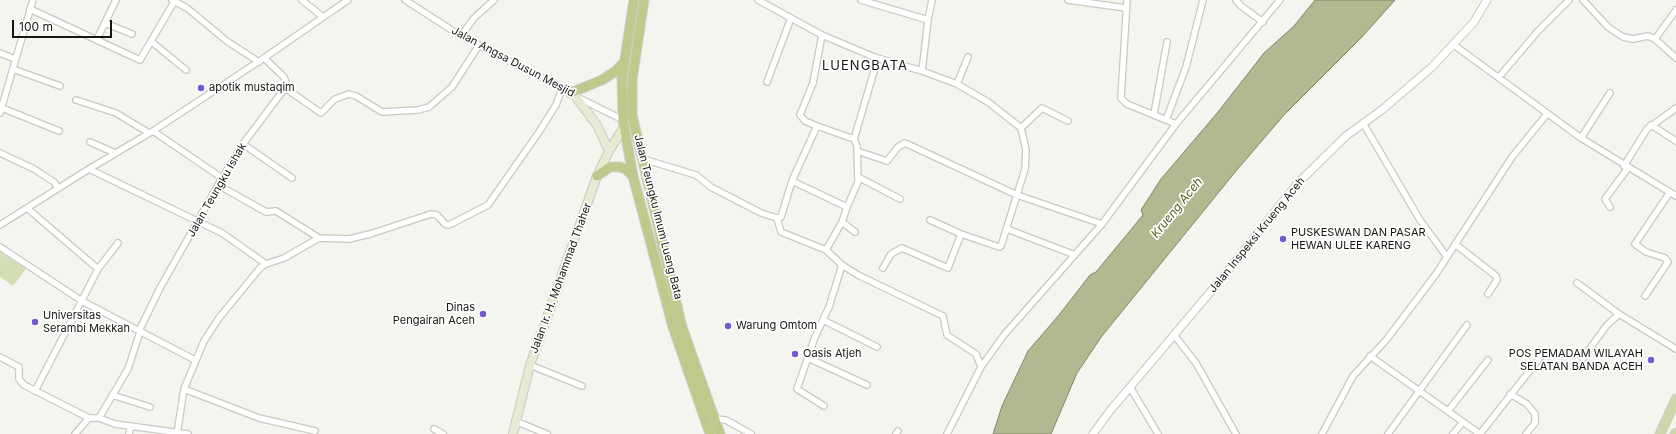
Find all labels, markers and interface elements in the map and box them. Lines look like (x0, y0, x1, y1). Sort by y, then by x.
scale bar (14, 12, 114, 38)
text: 100 m (19, 19, 53, 34)
street label: Jalan Angsa Dusun Mesjid (449, 24, 577, 100)
district label: LUENGBATA (822, 58, 908, 74)
place label: apotik mustaqim (209, 81, 295, 95)
marker: apotik mustaqim (196, 83, 206, 93)
street label: Jalan Teungku Imum Lueng Bata (631, 133, 685, 301)
street label: Jalan Teungku Ishak (185, 141, 249, 239)
water label: Krueng Aceh (1148, 175, 1206, 241)
street label: Jalan Inspeksi Krueng Aceh (1206, 175, 1308, 295)
street label: Jalan Ir. H. Mohammad Thaher (528, 201, 594, 355)
place label: PUSKESWAN DAN PASAR HEWAN ULEE KARENG (1291, 226, 1426, 252)
marker: PUSKESWAN DAN PASAR HEWAN ULEE KARENG (1278, 234, 1288, 244)
place label: Dinas Pengairan Aceh (393, 301, 475, 327)
place label: Universitas Serambi Mekkah (43, 309, 130, 335)
marker: Dinas Pengairan Aceh (478, 309, 488, 319)
marker: Universitas Serambi Mekkah (30, 317, 40, 327)
place label: Warung Omtom (736, 319, 817, 333)
marker: Warung Omtom (723, 321, 733, 331)
place label: Oasis Atjeh (803, 347, 862, 361)
place label: POS PEMADAM WILAYAH SELATAN BANDA ACEH (1509, 347, 1643, 373)
marker: Oasis Atjeh (790, 349, 800, 359)
marker: POS PEMADAM WILAYAH SELATAN BANDA ACEH (1646, 355, 1656, 365)

